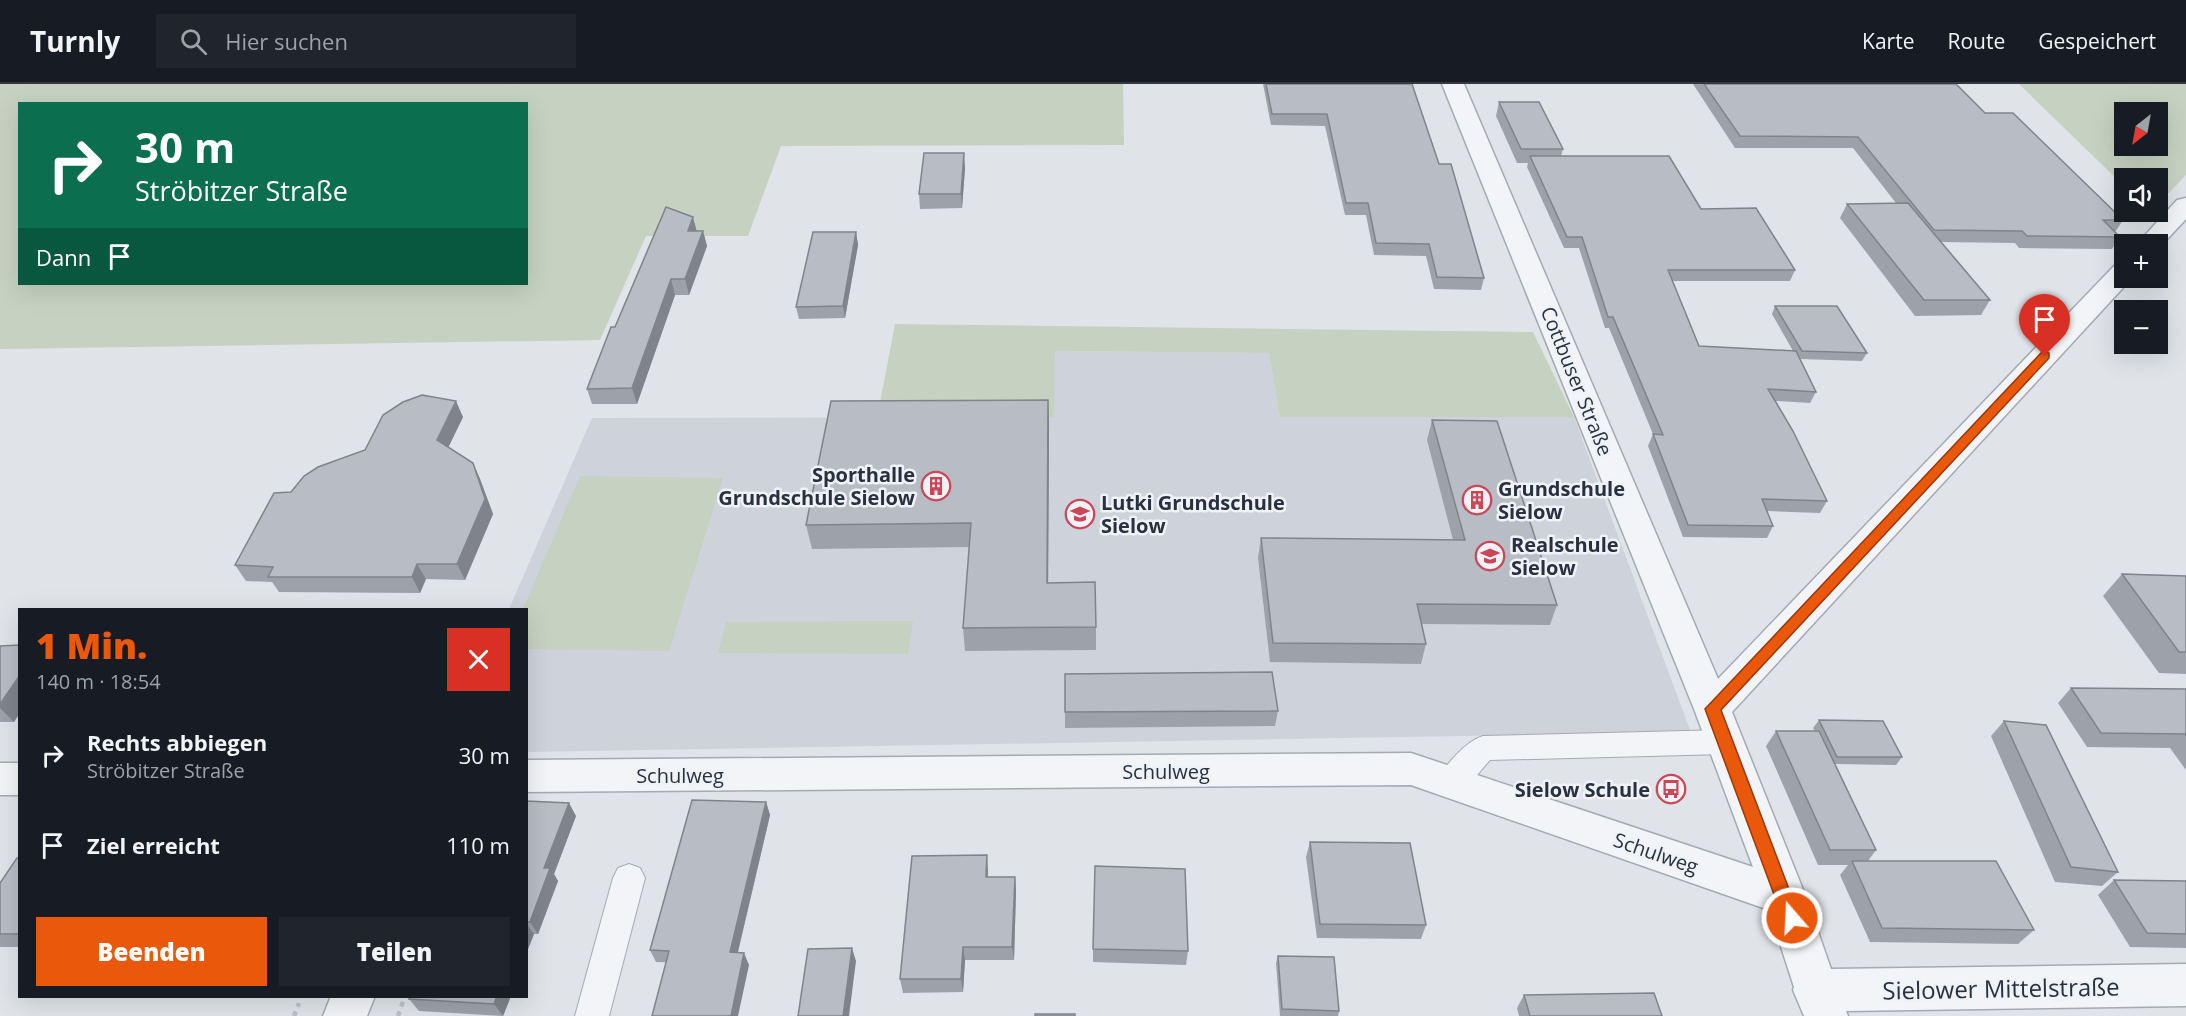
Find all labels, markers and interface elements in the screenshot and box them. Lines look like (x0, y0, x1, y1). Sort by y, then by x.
search box (156, 14, 576, 68)
text: Turnly (30, 22, 120, 60)
icon: search (177, 25, 210, 58)
text: Hier suchen (225, 26, 348, 56)
text: Karte (1862, 27, 1914, 55)
text: Route (1947, 27, 2005, 55)
text: Gespeichert (2038, 27, 2156, 55)
north arrow (2114, 102, 2168, 156)
map controls (2114, 102, 2168, 354)
text: 30 m (135, 118, 235, 175)
icon: right (36, 126, 114, 204)
button: sound (2114, 168, 2168, 222)
text: Ströbitzer Straße (135, 172, 348, 209)
button: + (2114, 234, 2168, 288)
icon: arrive (103, 240, 136, 273)
text: Dann (36, 242, 91, 272)
pin (2019, 294, 2070, 356)
button: − (2114, 300, 2168, 354)
street label: Cottbuser Straße (1535, 302, 1619, 460)
icon: arrive (2028, 303, 2061, 336)
place label: Sporthalle Grundschule Sielow (718, 461, 915, 511)
building icon: Sporthalle Grundschule Sielow (920, 470, 952, 502)
place label: Grundschule Sielow (1498, 475, 1625, 525)
building icon: Grundschule Sielow (1461, 484, 1493, 516)
place label: Lutki Grundschule Sielow (1101, 489, 1285, 539)
school or university icon: Lutki Grundschule Sielow (1064, 498, 1096, 530)
place label: Realschule Sielow (1511, 531, 1619, 581)
school or university icon: Realschule Sielow (1474, 540, 1506, 572)
text: 1 Min. (36, 621, 147, 670)
button: close (447, 628, 510, 691)
text: 140 m · 18:54 (36, 668, 161, 695)
text: Rechts abbiegen (87, 727, 267, 757)
icon: right (36, 739, 69, 772)
text: 30 m (459, 740, 510, 770)
text: Ströbitzer Straße (87, 757, 245, 784)
street label: Schulweg (1122, 758, 1210, 785)
street label: Schulweg (636, 762, 724, 789)
bus stop icon: Sielow Schule (1655, 773, 1687, 805)
place label: Sielow Schule (1515, 776, 1650, 803)
street label: Schulweg (1610, 826, 1702, 880)
icon: arrive (36, 829, 69, 862)
text: Ziel erreicht (87, 830, 220, 860)
text: 110 m (446, 830, 510, 860)
position arrow (1760, 886, 1824, 950)
button: Beenden (36, 917, 267, 986)
button: Teilen (279, 917, 510, 986)
street label: Sielower Mittelstraße (1882, 969, 2120, 1007)

